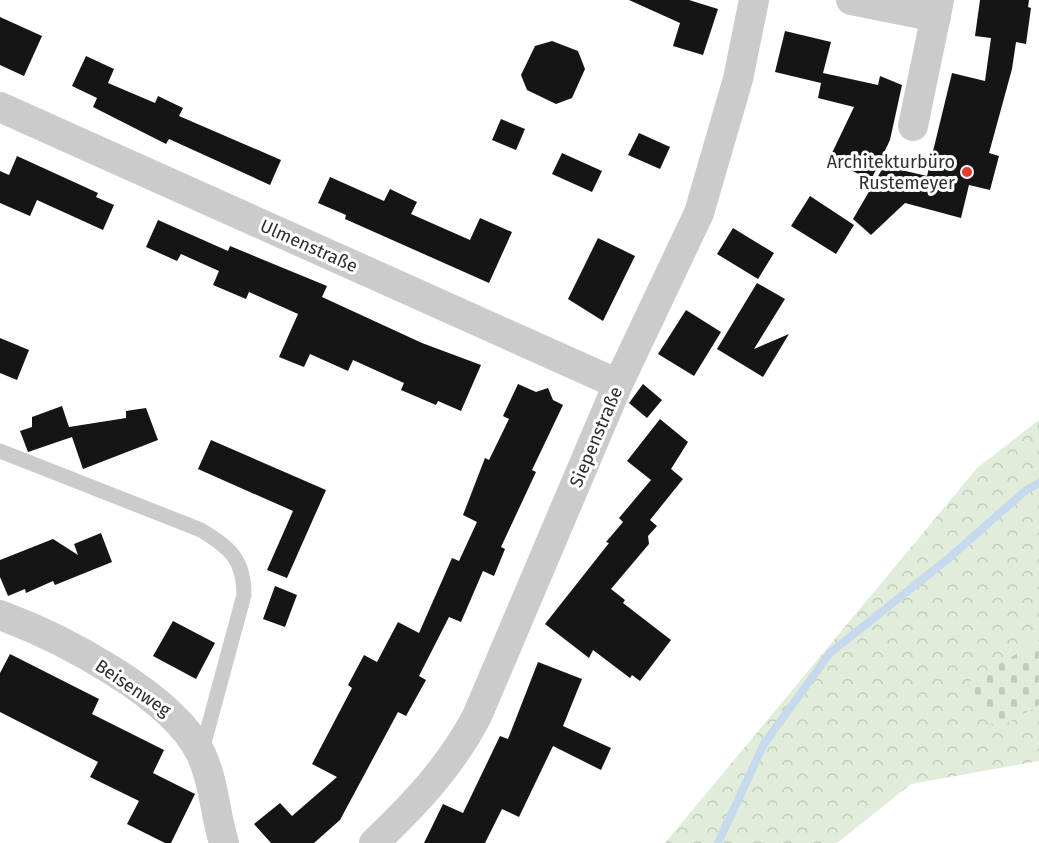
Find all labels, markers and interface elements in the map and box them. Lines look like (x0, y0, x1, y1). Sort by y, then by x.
place label: Architekturbüro Rustemeyer (827, 151, 955, 194)
marker: Architekturbüro Rustemeyer (960, 165, 974, 179)
street label: Ulmenstraße (257, 215, 361, 277)
street label: Siepenstraße (565, 383, 627, 491)
street label: Beisenweg (91, 655, 176, 722)

